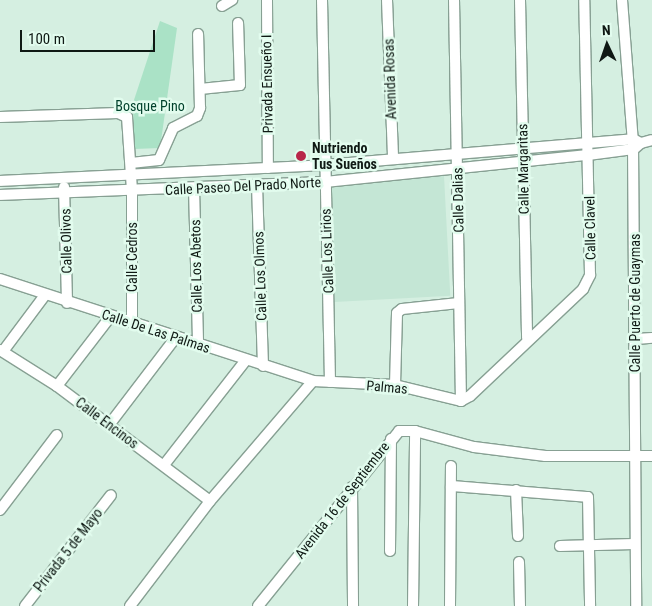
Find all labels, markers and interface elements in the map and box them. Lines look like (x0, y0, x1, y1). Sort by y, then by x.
scale bar (22, 20, 158, 52)
north arrow (582, 20, 632, 70)
text: N (602, 22, 611, 38)
text: 100 m (28, 30, 65, 48)
street label: Privada Ensueño I (258, 35, 276, 133)
street label: Avenida Rosas (380, 38, 400, 120)
park label: Bosque Pino (115, 98, 185, 114)
street label: Calle Margaritas (514, 124, 532, 214)
place label: Nutriendo Tus Sueños (312, 140, 377, 172)
marker: Nutriendo Tus Sueños (294, 149, 308, 163)
street label: Calle Dalias (449, 167, 467, 233)
street label: Calle Paseo Del Prado Norte (165, 174, 321, 198)
street label: Calle Clavel (581, 196, 599, 260)
street label: Calle Olivos (57, 208, 75, 274)
street label: Calle Los Lirios (317, 208, 337, 294)
street label: Calle Los Abetos (187, 219, 205, 313)
street label: Calle Cedros (124, 222, 140, 292)
street label: Calle Los Olmos (250, 231, 270, 321)
street label: Calle Puerto de Guaymas (627, 234, 643, 372)
street label: Calle De Las Palmas (100, 306, 212, 356)
street label: Palmas (366, 377, 408, 397)
street label: Calle Encinos (72, 394, 142, 452)
street label: Avenida 16 de Septiembre (291, 438, 393, 562)
street label: Privada 5 de Mayo (30, 505, 106, 595)

